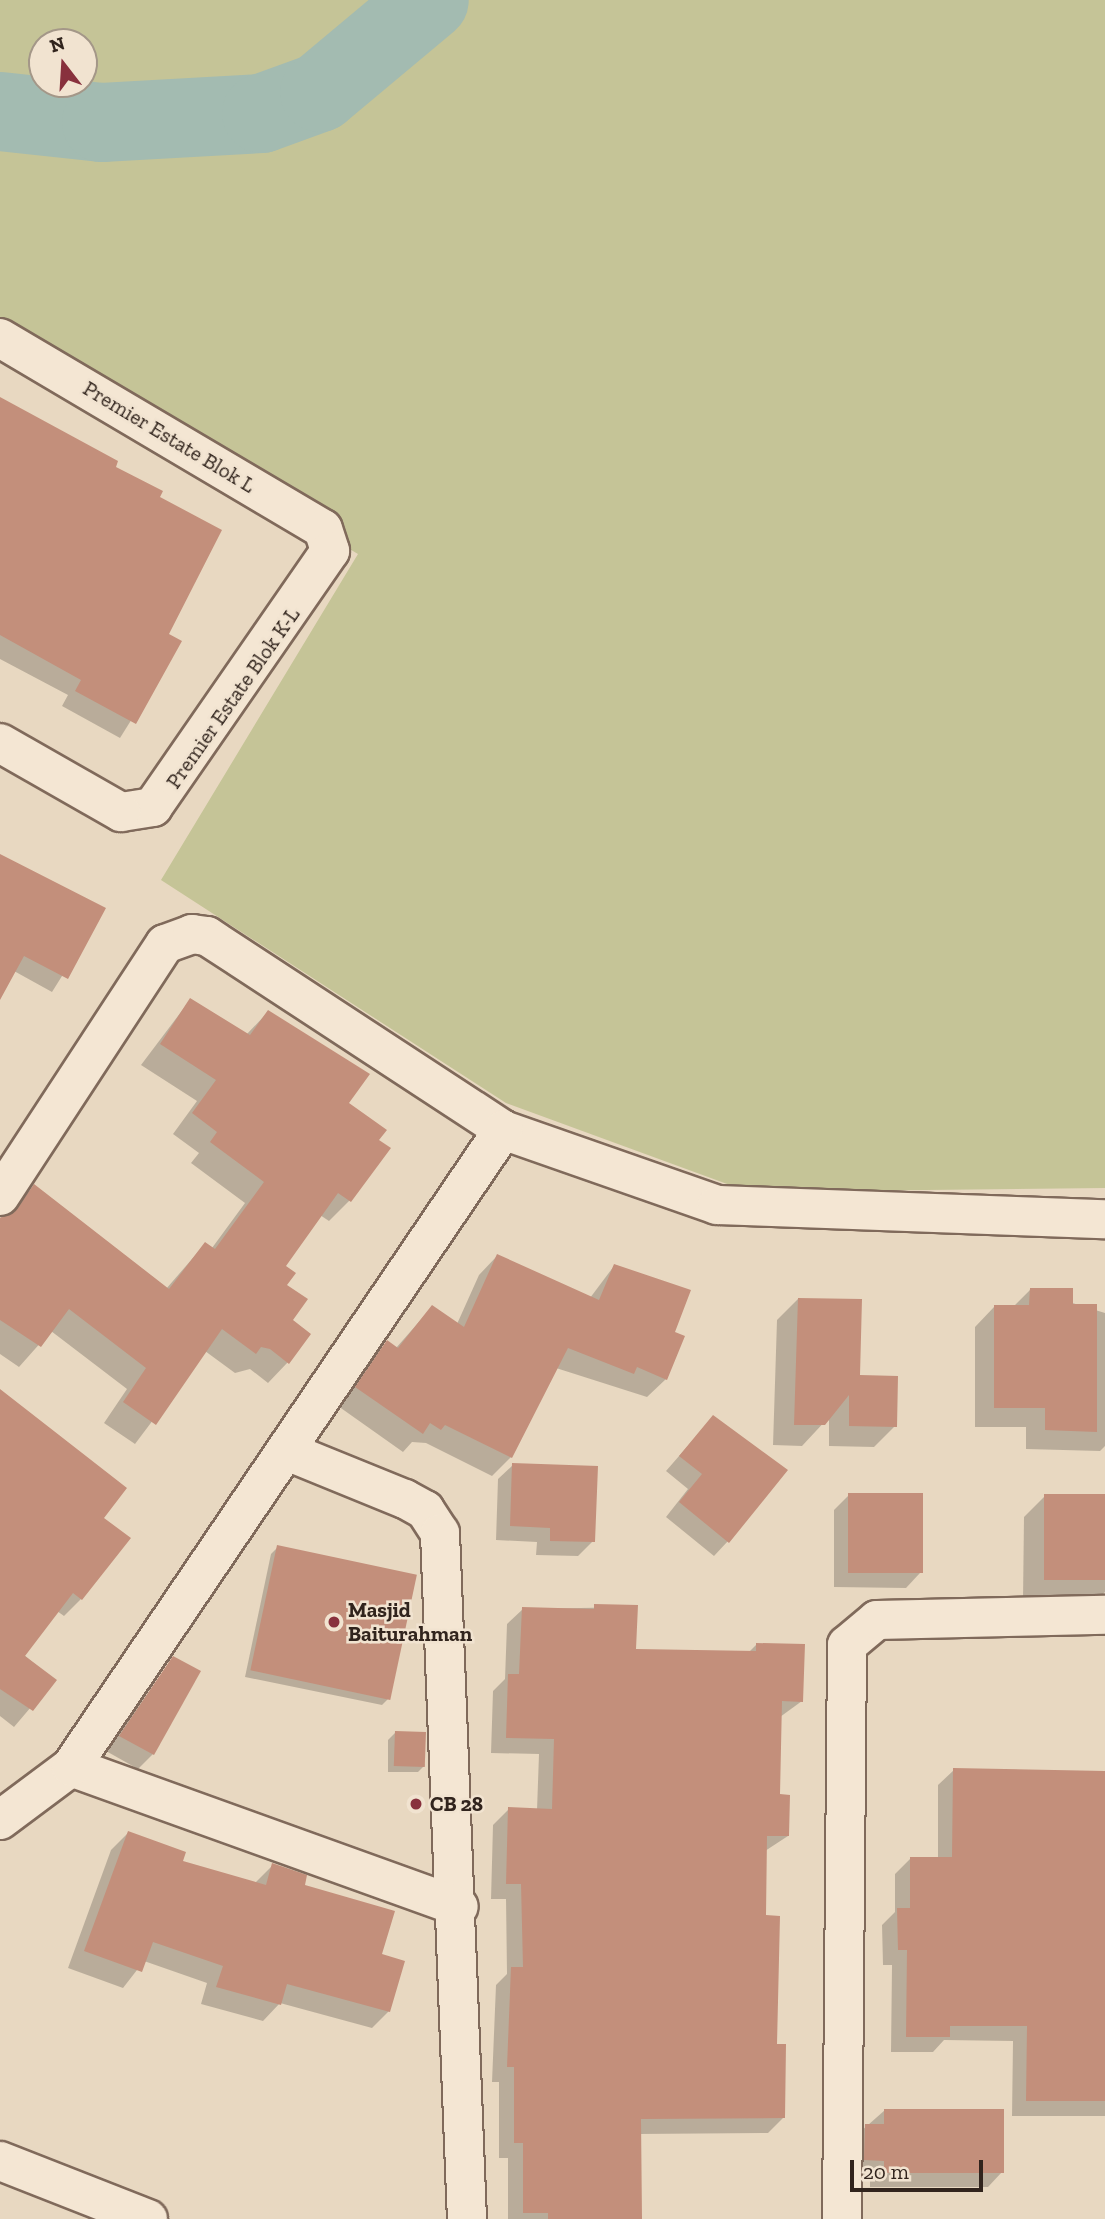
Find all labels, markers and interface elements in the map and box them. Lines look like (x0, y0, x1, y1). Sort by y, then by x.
north arrow (28, 28, 98, 98)
text: N (47, 31, 68, 57)
street label: Premier Estate Blok L (78, 376, 260, 498)
street label: Premier Estate Blok K-L (161, 603, 305, 793)
place label: Masjid Baiturahman (348, 1597, 472, 1647)
marker: Masjid Baiturahman (326, 1614, 342, 1630)
place label: CB 28 (430, 1791, 483, 1817)
marker: CB 28 (408, 1796, 424, 1812)
scale bar (853, 2146, 986, 2190)
text: 20 m (863, 2159, 909, 2184)

